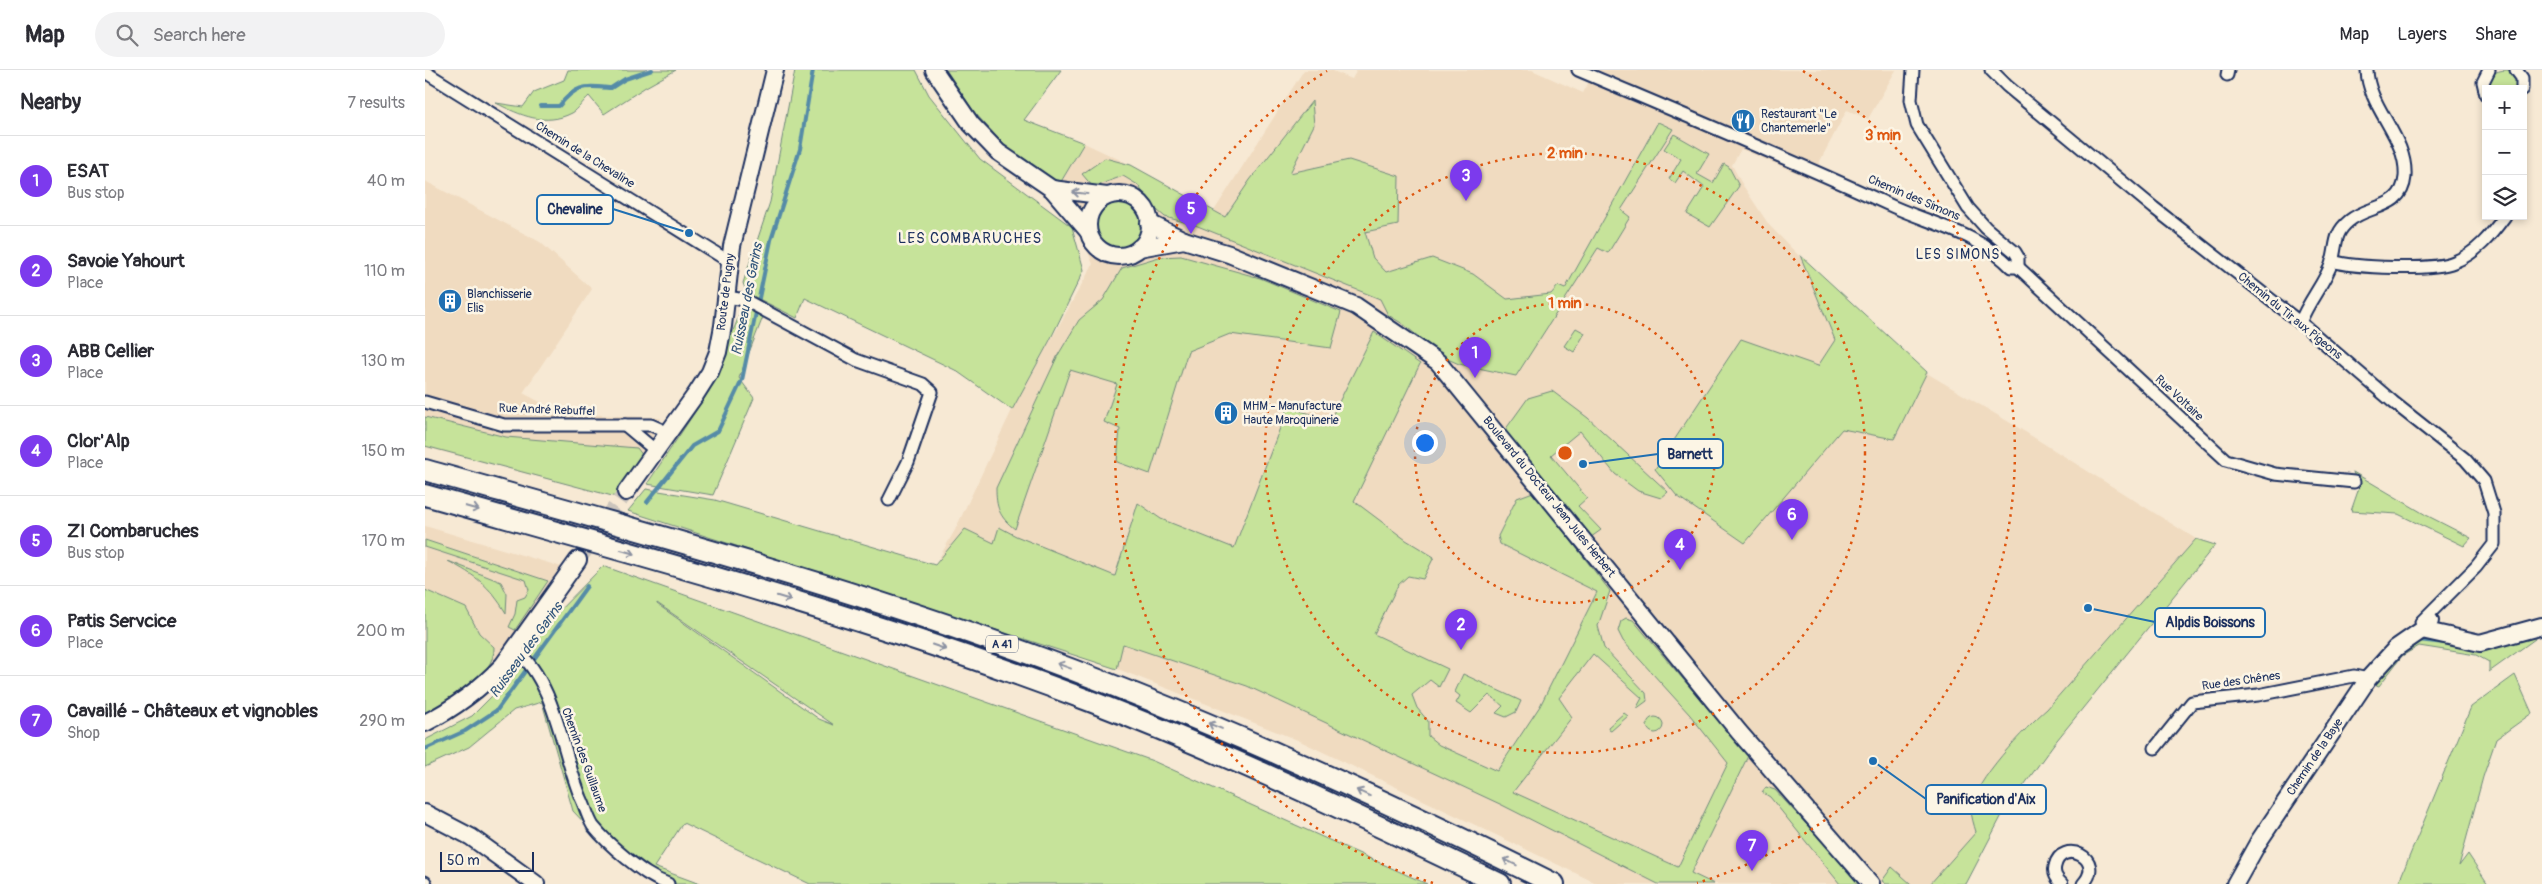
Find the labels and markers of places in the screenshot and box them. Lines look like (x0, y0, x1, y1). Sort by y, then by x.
place label: Restaurant "Le Chantemerle" (1761, 107, 1837, 136)
restaurant icon: Restaurant "Le Chantemerle" (1730, 108, 1756, 134)
pin: 3 (1450, 160, 1482, 201)
pin: 5 (1175, 193, 1207, 234)
callout: Chevaline (537, 195, 613, 224)
place label: Blanchisserie Elis (467, 287, 532, 316)
building icon: Blanchisserie Elis (437, 288, 463, 314)
pin: 1 (1459, 337, 1491, 378)
place label: MHM - Manufacture Haute Maroquinerie (1243, 399, 1342, 428)
building icon: MHM - Manufacture Haute Maroquinerie (1213, 400, 1239, 426)
callout: Barnett (1658, 439, 1723, 468)
centre of rings (1556, 444, 1574, 462)
pin: 6 (1776, 499, 1808, 540)
pin: 4 (1664, 529, 1696, 570)
callout: Alpdis Boissons (2155, 608, 2265, 637)
pin: 2 (1445, 609, 1477, 650)
callout: Panification d'Aix (1926, 785, 2046, 814)
pin: 7 (1736, 830, 1768, 871)

